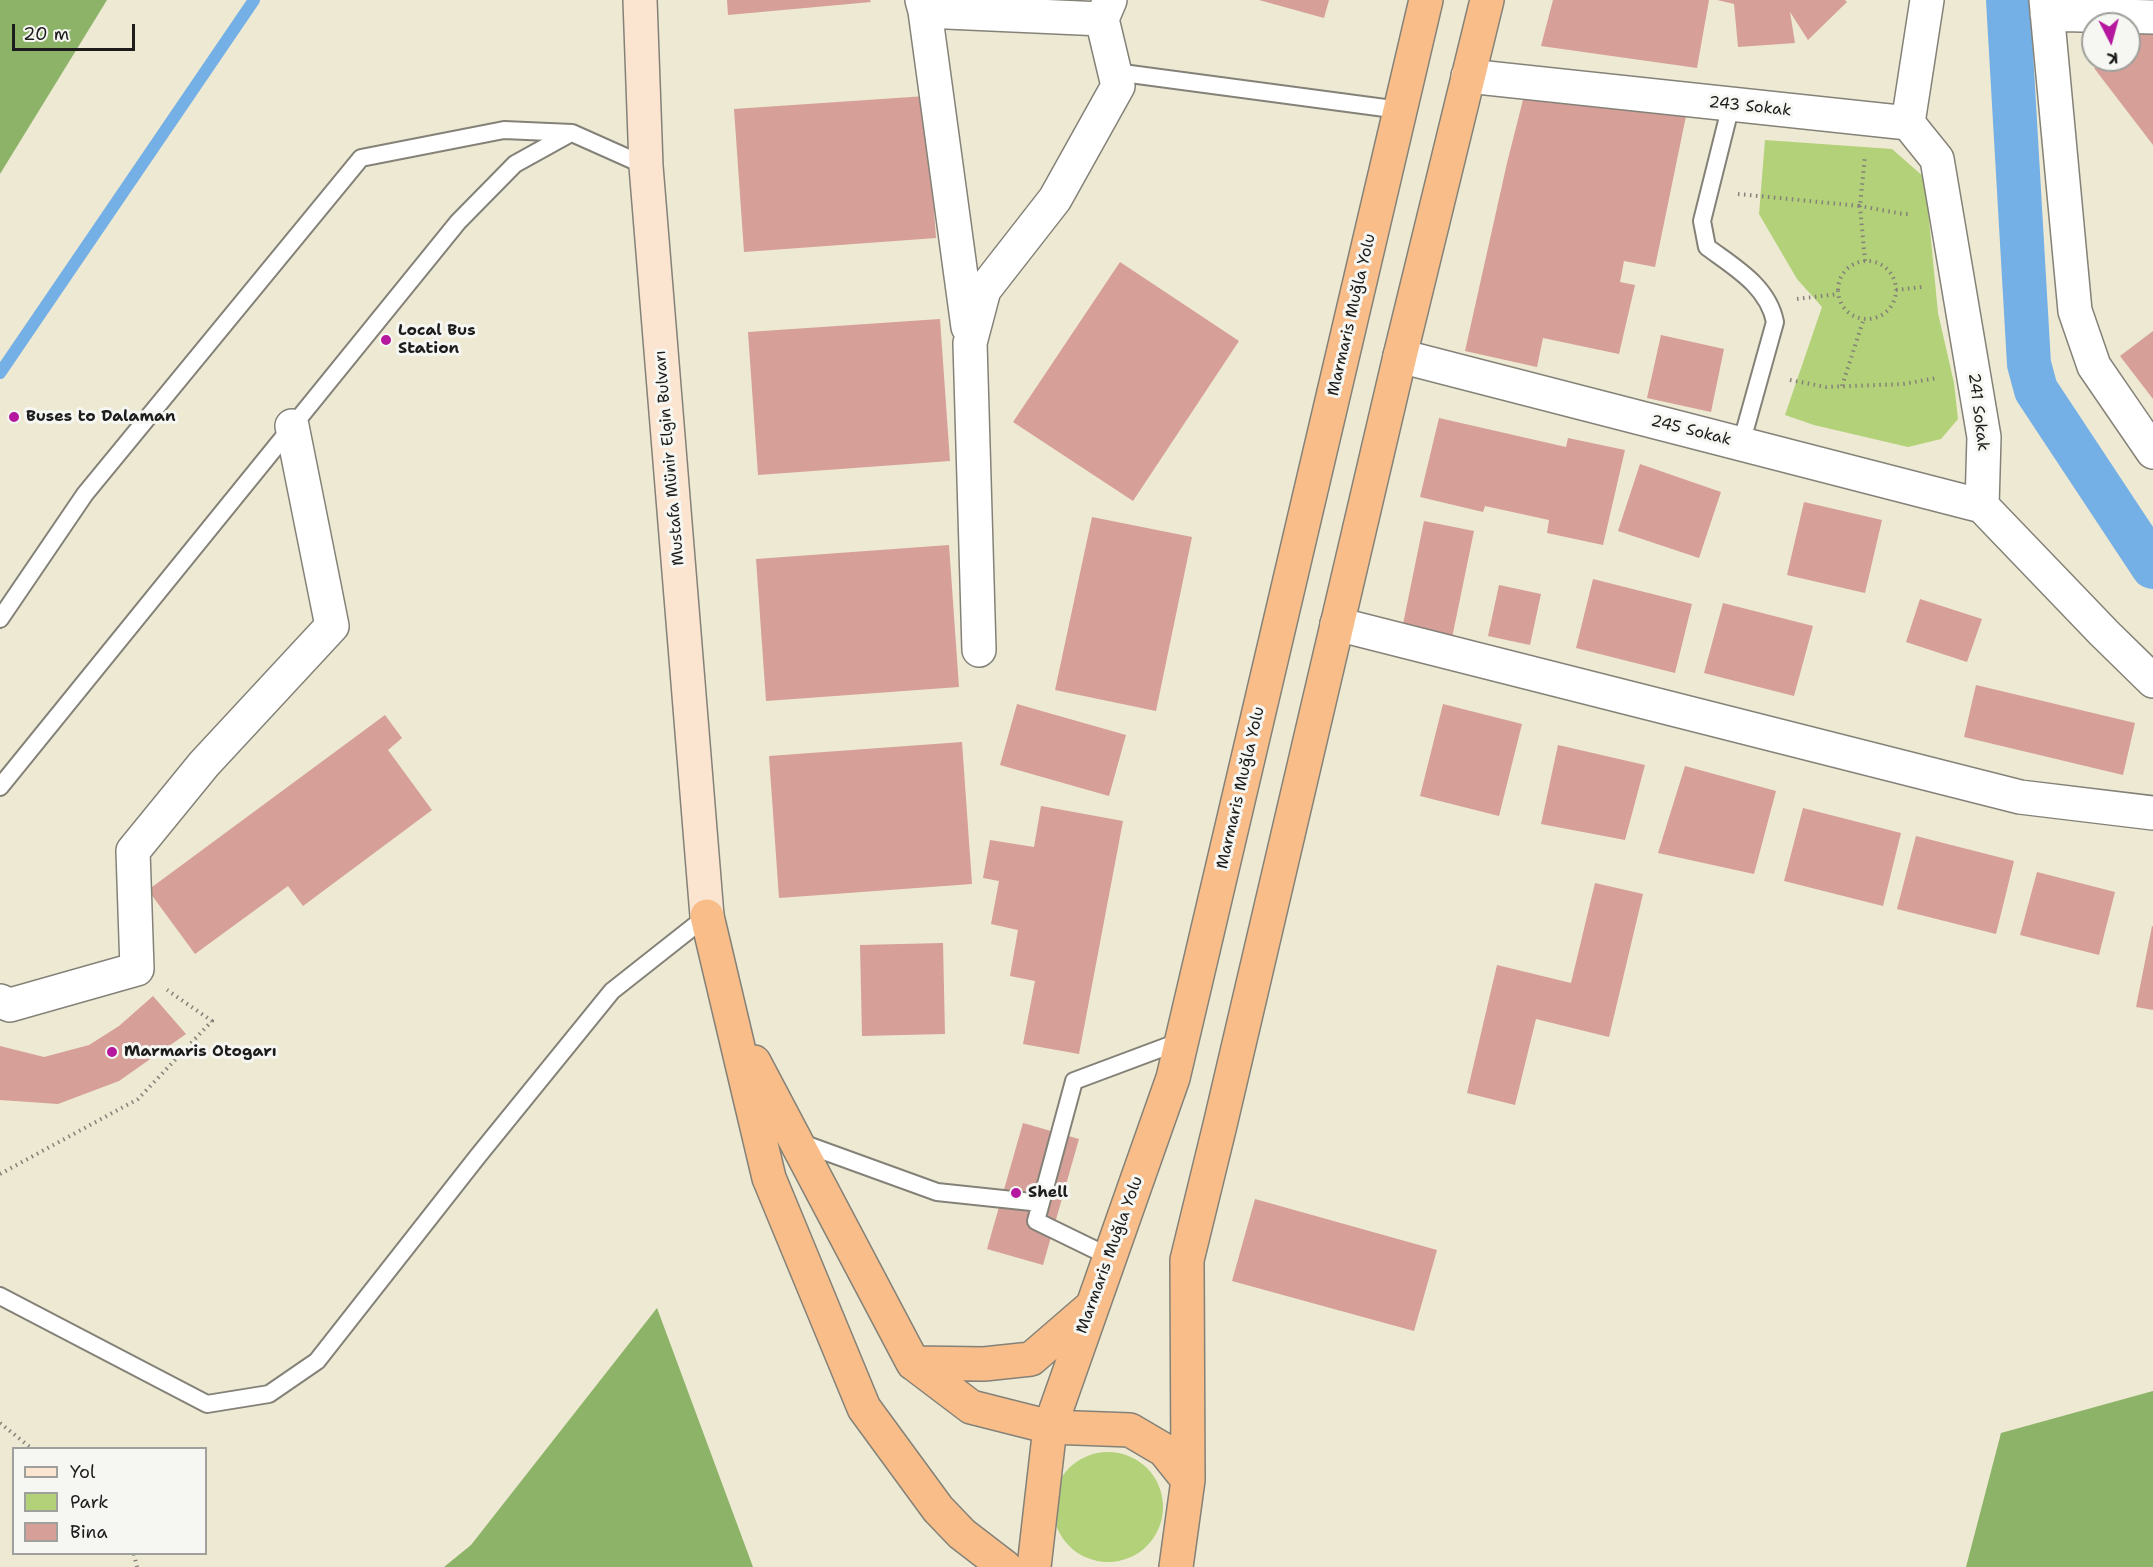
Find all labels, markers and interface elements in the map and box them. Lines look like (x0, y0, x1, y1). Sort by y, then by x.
scale bar (15, 12, 138, 50)
north arrow (2081, 12, 2141, 72)
text: 20 m (23, 22, 69, 46)
text: K (2106, 47, 2119, 69)
street label: 243 Sokak (1708, 93, 1792, 121)
street label: Marmaris Muğla Yolu (1324, 232, 1380, 398)
place label: Local Bus Station (398, 321, 476, 359)
marker: Local Bus Station (379, 333, 393, 347)
street label: Mustafa Münir Elgin Bulvarı (651, 349, 689, 567)
street label: 241 Sokak (1964, 372, 1992, 452)
place label: Buses to Dalaman (26, 407, 176, 427)
marker: Buses to Dalaman (7, 410, 21, 424)
street label: 245 Sokak (1649, 412, 1733, 450)
street label: Marmaris Muğla Yolu (1213, 705, 1269, 871)
place label: Marmaris Otogarı (124, 1042, 277, 1062)
marker: Marmaris Otogarı (105, 1045, 119, 1059)
street label: Marmaris Muğla Yolu (1073, 1174, 1147, 1336)
place label: Shell (1028, 1183, 1068, 1203)
marker: Shell (1009, 1186, 1023, 1200)
legend (12, 1447, 207, 1555)
text: Yol (70, 1460, 95, 1484)
text: Park (70, 1490, 109, 1514)
text: Bina (70, 1520, 108, 1544)

